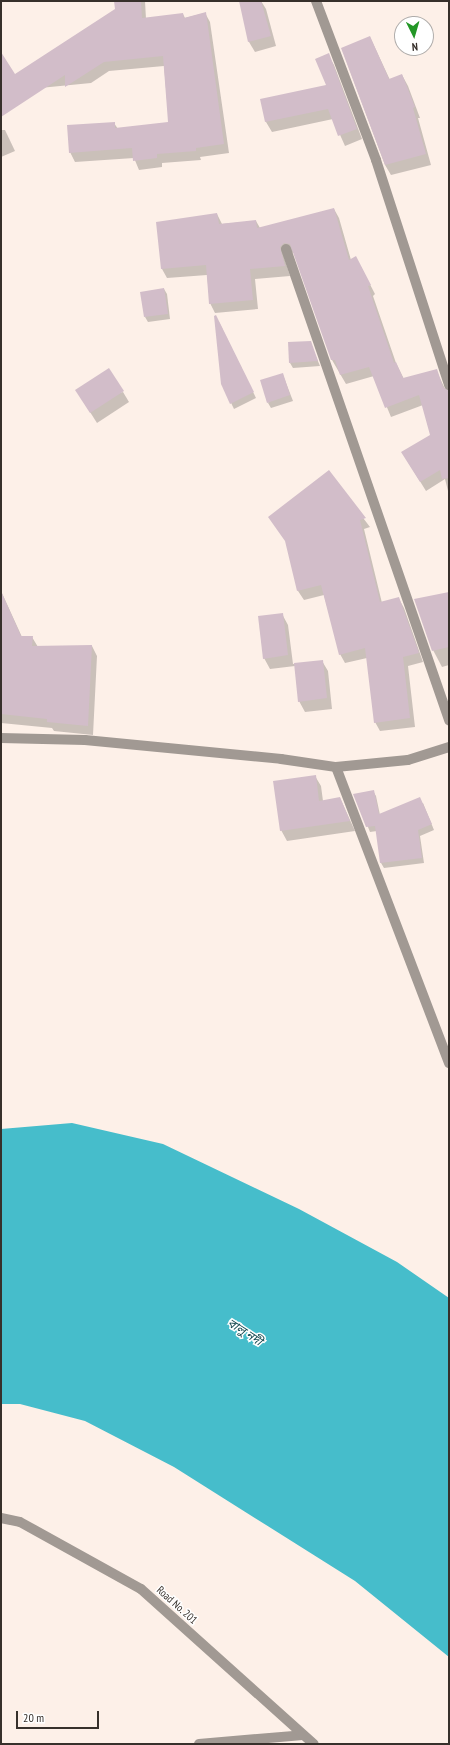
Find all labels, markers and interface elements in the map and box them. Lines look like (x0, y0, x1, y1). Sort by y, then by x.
north arrow (394, 16, 434, 56)
text: N (411, 40, 419, 54)
water label: বালু নদী (225, 1315, 265, 1349)
street label: Road No. 201 (154, 1583, 200, 1627)
scale bar (18, 1703, 101, 1729)
text: 20 m (23, 1710, 44, 1725)

